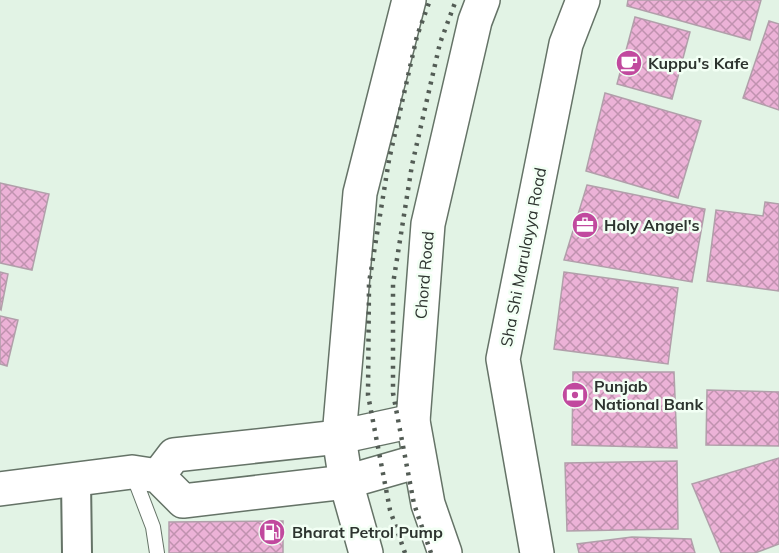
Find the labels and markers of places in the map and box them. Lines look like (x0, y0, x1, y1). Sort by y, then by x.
cafe icon: Kuppu's Kafe (614, 48, 644, 78)
place label: Kuppu's Kafe (648, 53, 749, 73)
office icon: Holy Angel's (570, 210, 600, 240)
place label: Holy Angel's (604, 215, 700, 235)
place label: Punjab National Bank (594, 376, 704, 414)
bank icon: Punjab National Bank (560, 380, 590, 410)
fuel station icon: Bharat Petrol Pump (257, 517, 287, 547)
place label: Bharat Petrol Pump (292, 522, 443, 542)

